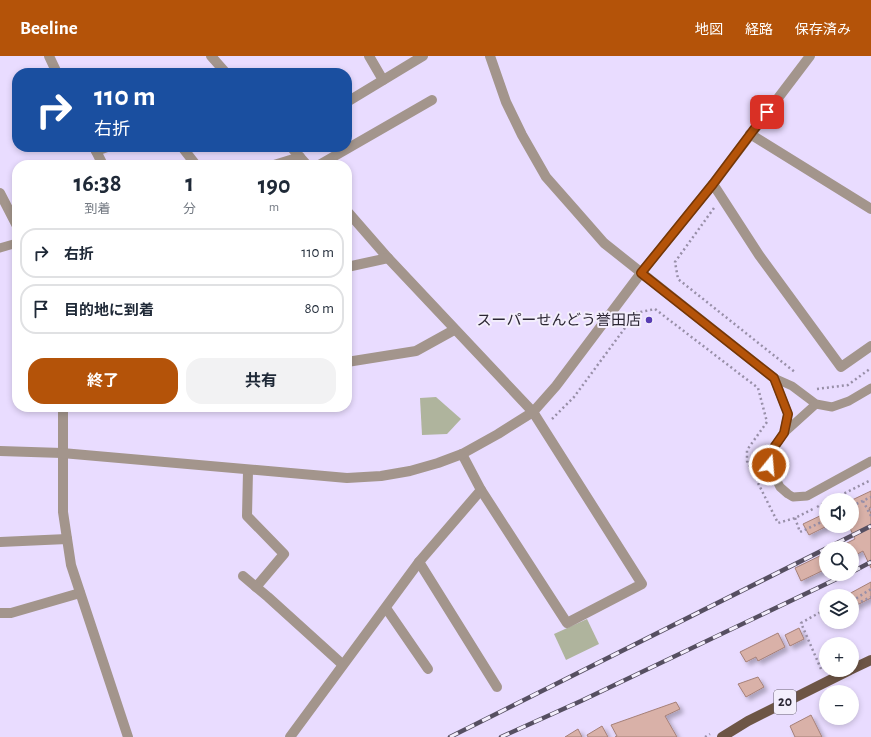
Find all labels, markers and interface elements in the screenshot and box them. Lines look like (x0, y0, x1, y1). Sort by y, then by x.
text: Beeline (20, 19, 78, 38)
text: 地図 (695, 23, 723, 37)
text: 経路 (745, 23, 773, 37)
text: 保存済み (795, 23, 851, 37)
text: 110 m (94, 83, 156, 111)
icon: right (28, 84, 80, 136)
pin (750, 95, 784, 129)
icon: arrive (756, 101, 778, 123)
text: 右折 (94, 121, 130, 139)
text: 16:38 (74, 172, 121, 196)
text: 1 (185, 172, 194, 196)
text: 190 (258, 174, 290, 198)
text: m (269, 201, 279, 214)
text: 到着 (85, 203, 111, 216)
text: 分 (183, 203, 196, 216)
icon: right (30, 242, 52, 264)
text: 110 m (301, 245, 334, 260)
text: 右折 (64, 247, 94, 262)
icon: arrive (30, 298, 52, 320)
text: 80 m (304, 301, 334, 316)
text: 目的地に到着 (64, 303, 154, 318)
place label: スーパーせんどう誉田店 (477, 312, 641, 328)
marker: スーパーせんどう誉田店 (644, 315, 654, 325)
button: 終了 (28, 358, 178, 404)
button: 共有 (186, 358, 336, 404)
position arrow (748, 444, 790, 486)
map controls (819, 493, 859, 725)
button: sound (819, 493, 859, 533)
button: search (819, 541, 859, 581)
button: layers (819, 589, 859, 629)
button: + (819, 637, 859, 677)
button: − (819, 685, 859, 725)
road number: 20 (774, 690, 796, 714)

